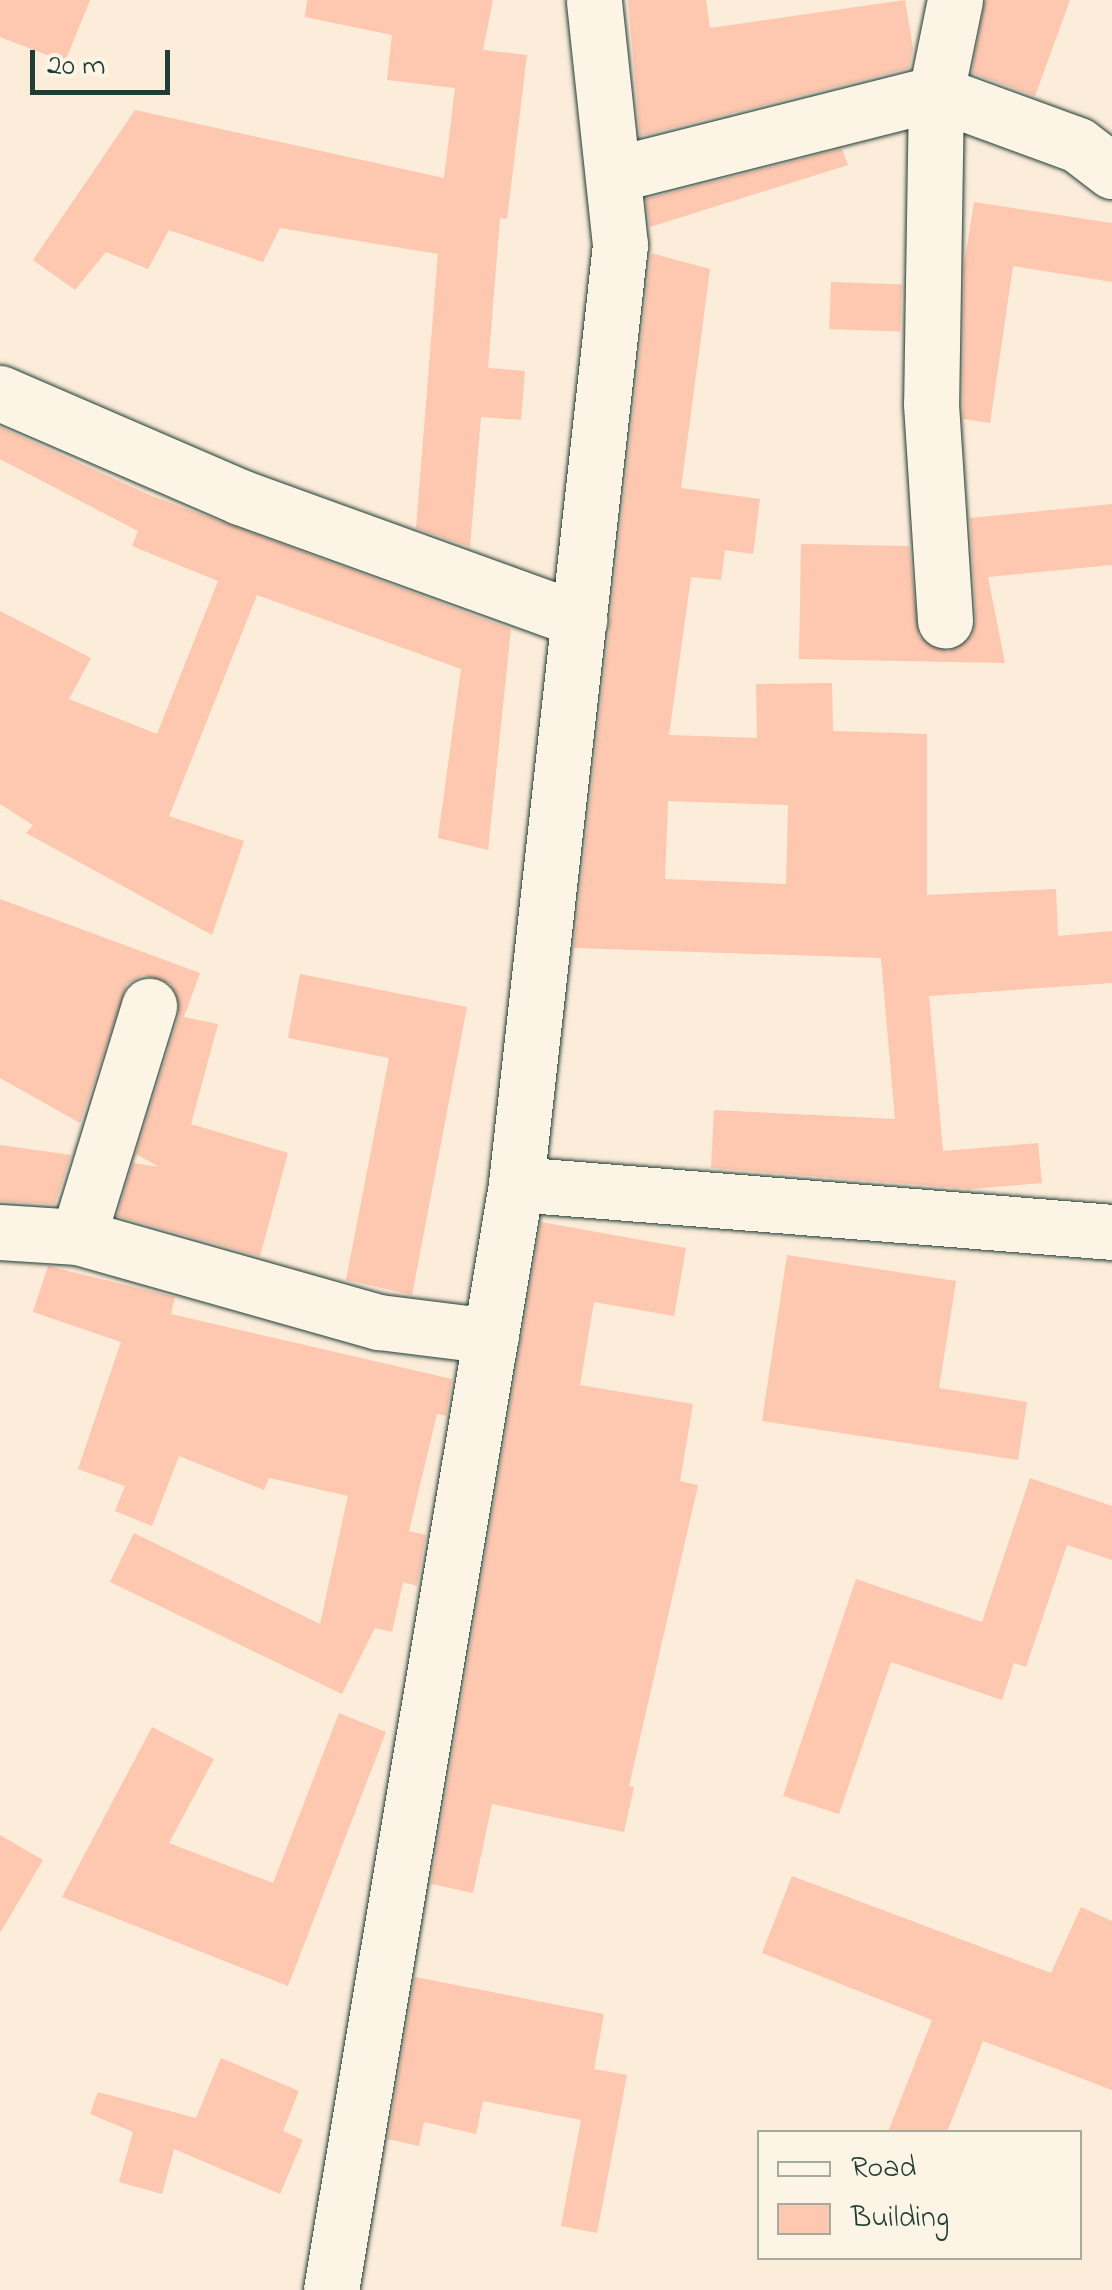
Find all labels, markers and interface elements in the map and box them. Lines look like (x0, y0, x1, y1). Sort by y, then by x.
scale bar (35, 30, 175, 92)
text: 20 m (47, 45, 106, 89)
legend (757, 2130, 1082, 2260)
text: Road (851, 2147, 916, 2191)
text: Building (851, 2197, 949, 2241)

